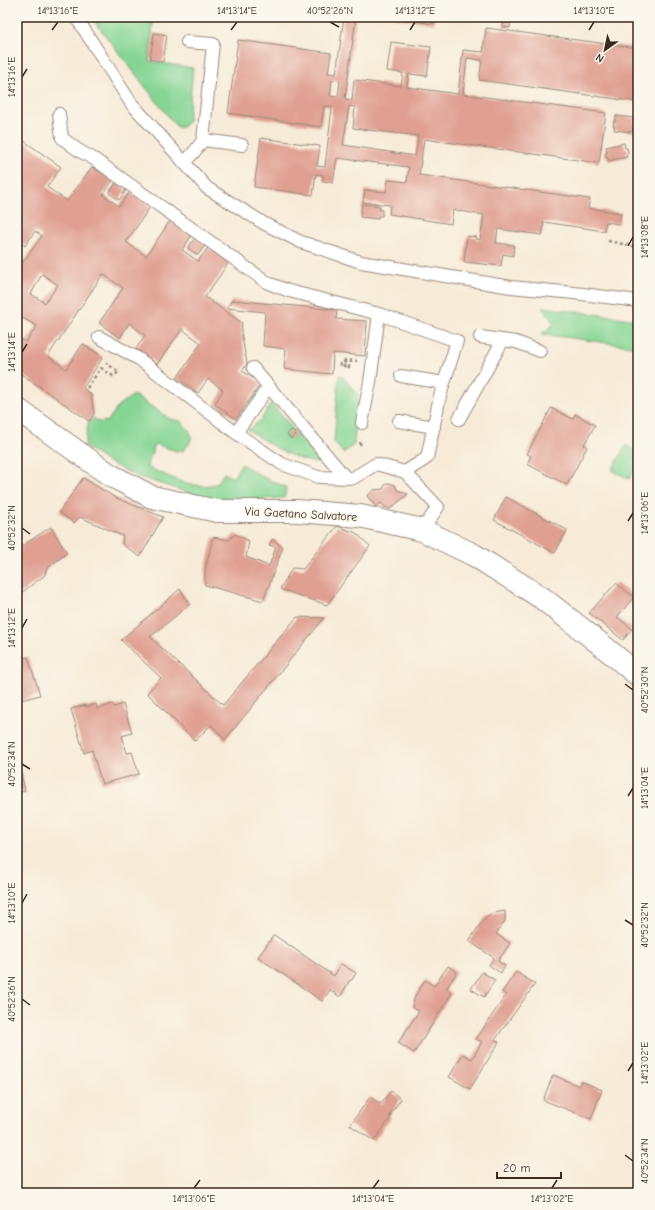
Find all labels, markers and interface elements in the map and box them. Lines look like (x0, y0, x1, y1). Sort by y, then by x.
text: 14°13'16"E (38, 5, 78, 17)
text: 14°13'14"E (217, 5, 257, 17)
text: 40°52'26"N (307, 5, 353, 17)
text: 14°13'12"E (395, 5, 435, 17)
text: 14°13'10"E (573, 5, 615, 17)
north arrow (585, 30, 625, 70)
text: N (593, 51, 606, 65)
text: 14°13'16"E (6, 57, 18, 97)
text: 14°13'08"E (639, 216, 651, 258)
text: 14°13'14"E (6, 332, 18, 372)
text: 14°13'06"E (639, 492, 651, 534)
street label: Via Gaetano Salvatore (244, 504, 358, 524)
text: 40°52'32"N (6, 505, 18, 551)
text: 14°13'12"E (6, 608, 18, 648)
text: 40°52'30"N (639, 667, 651, 713)
text: 40°52'34"N (6, 741, 18, 787)
text: 14°13'04"E (639, 767, 651, 809)
text: 14°13'10"E (6, 882, 18, 924)
text: 40°52'32"N (639, 902, 651, 948)
text: 40°52'36"N (6, 976, 18, 1022)
text: 14°13'02"E (639, 1042, 651, 1084)
text: 40°52'34"N (639, 1138, 651, 1184)
scale bar (497, 1154, 561, 1180)
text: 20 m (503, 1161, 531, 1175)
text: 14°13'06"E (173, 1193, 215, 1205)
text: 14°13'04"E (352, 1193, 394, 1205)
text: 14°13'02"E (531, 1193, 573, 1205)

